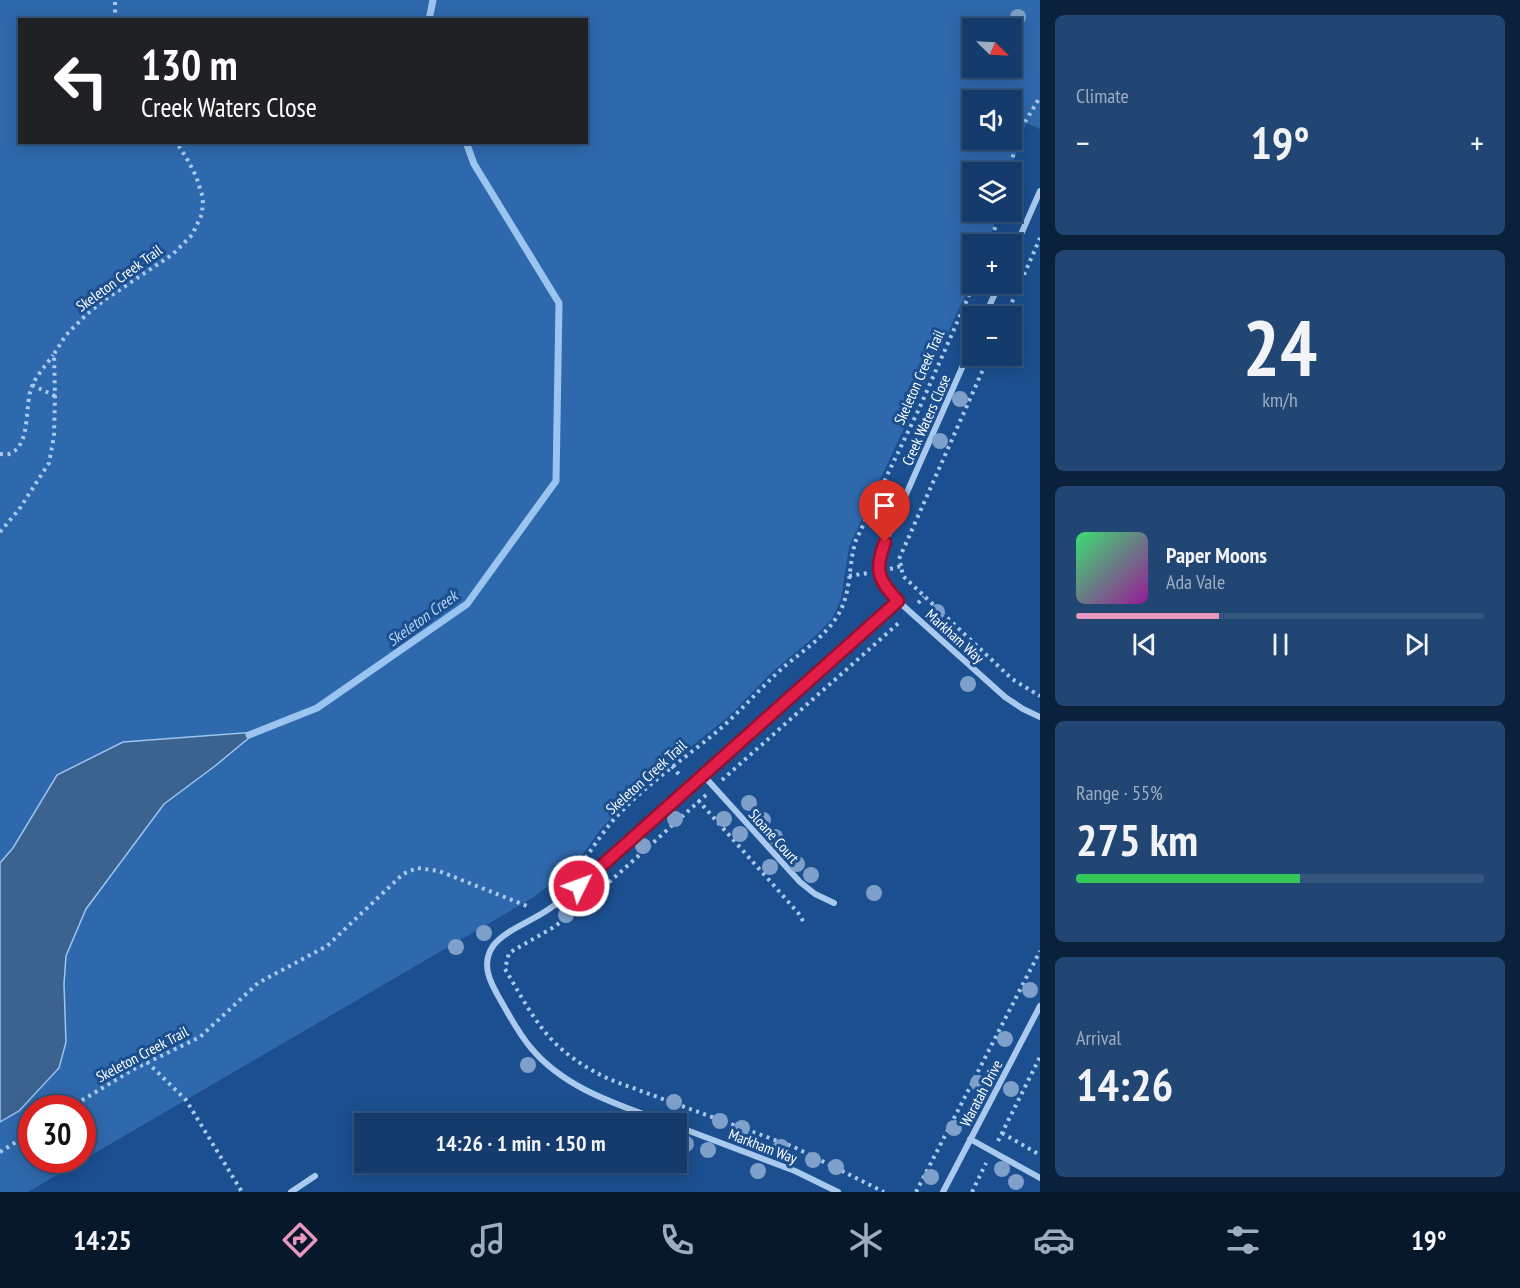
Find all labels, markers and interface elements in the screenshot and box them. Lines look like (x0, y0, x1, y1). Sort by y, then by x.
north arrow (962, 18, 1022, 78)
map controls (962, 18, 1022, 366)
text: 130 m (141, 37, 238, 92)
icon: left (42, 42, 120, 120)
text: Climate (1076, 83, 1129, 109)
text: Creek Waters Close (141, 90, 317, 124)
button: sound (962, 90, 1022, 150)
text: 19° (1250, 113, 1310, 171)
text: − (1076, 121, 1090, 164)
text: + (1470, 121, 1484, 164)
button: layers (962, 162, 1022, 222)
button: + (962, 234, 1022, 294)
street label: Skeleton Creek Trail (72, 240, 166, 316)
text: 24 (1243, 297, 1317, 398)
button: − (962, 306, 1022, 366)
street label: Skeleton Creek Trail (890, 326, 949, 427)
street label: Creek Waters Close (897, 372, 955, 468)
text: km/h (1262, 387, 1298, 413)
pin (859, 480, 910, 542)
icon: arrive (868, 489, 901, 522)
text: Paper Moons (1166, 541, 1267, 569)
text: Ada Vale (1166, 569, 1225, 595)
water label: Skeleton Creek (383, 585, 463, 650)
street label: Markham Way (922, 605, 988, 667)
icon: previous (1128, 628, 1161, 661)
icon: pause (1264, 628, 1297, 661)
icon: next (1400, 628, 1433, 661)
street label: Skeleton Creek Trail (602, 736, 691, 818)
text: Range · 55% (1076, 780, 1163, 806)
street label: Sloane Court (745, 805, 803, 867)
text: 275 km (1076, 810, 1198, 868)
position arrow (547, 854, 611, 918)
street label: Skeleton Creek Trail (93, 1021, 192, 1086)
text: Arrival (1076, 1025, 1121, 1051)
text: 14:26 (1076, 1055, 1173, 1113)
street label: Waratah Drive (956, 1056, 1006, 1130)
speed limit sign: 30 (18, 1095, 96, 1173)
street label: Markham Way (726, 1124, 800, 1168)
text: 14:26 · 1 min · 150 m (435, 1129, 606, 1157)
icon: directions (279, 1219, 321, 1261)
icon: music (467, 1219, 509, 1261)
icon: phone (656, 1219, 698, 1261)
icon: climate (845, 1219, 887, 1261)
icon: car (1033, 1219, 1075, 1261)
icon: filters (1222, 1219, 1264, 1261)
text: 14:25 (73, 1223, 132, 1257)
text: 19° (1411, 1223, 1447, 1257)

